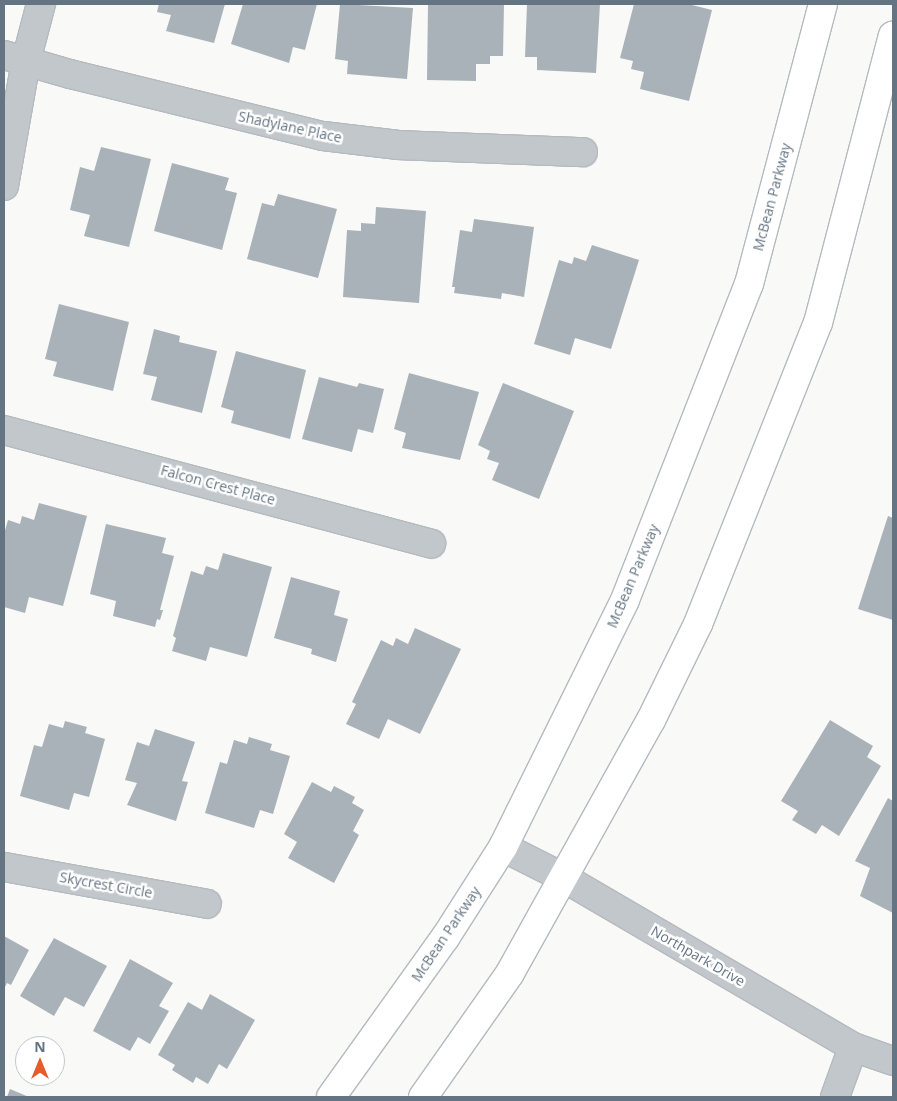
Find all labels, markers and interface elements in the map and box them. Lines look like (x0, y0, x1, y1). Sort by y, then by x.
street label: Shadylane Place (237, 108, 343, 146)
street label: McBean Parkway (750, 141, 794, 253)
street label: Falcon Crest Place (159, 462, 277, 508)
street label: McBean Parkway (604, 522, 662, 630)
street label: Skycrest Circle (58, 869, 154, 901)
street label: McBean Parkway (408, 883, 484, 985)
street label: Northpark Drive (648, 922, 748, 990)
north arrow (15, 1036, 65, 1086)
text: N (34, 1037, 46, 1056)

